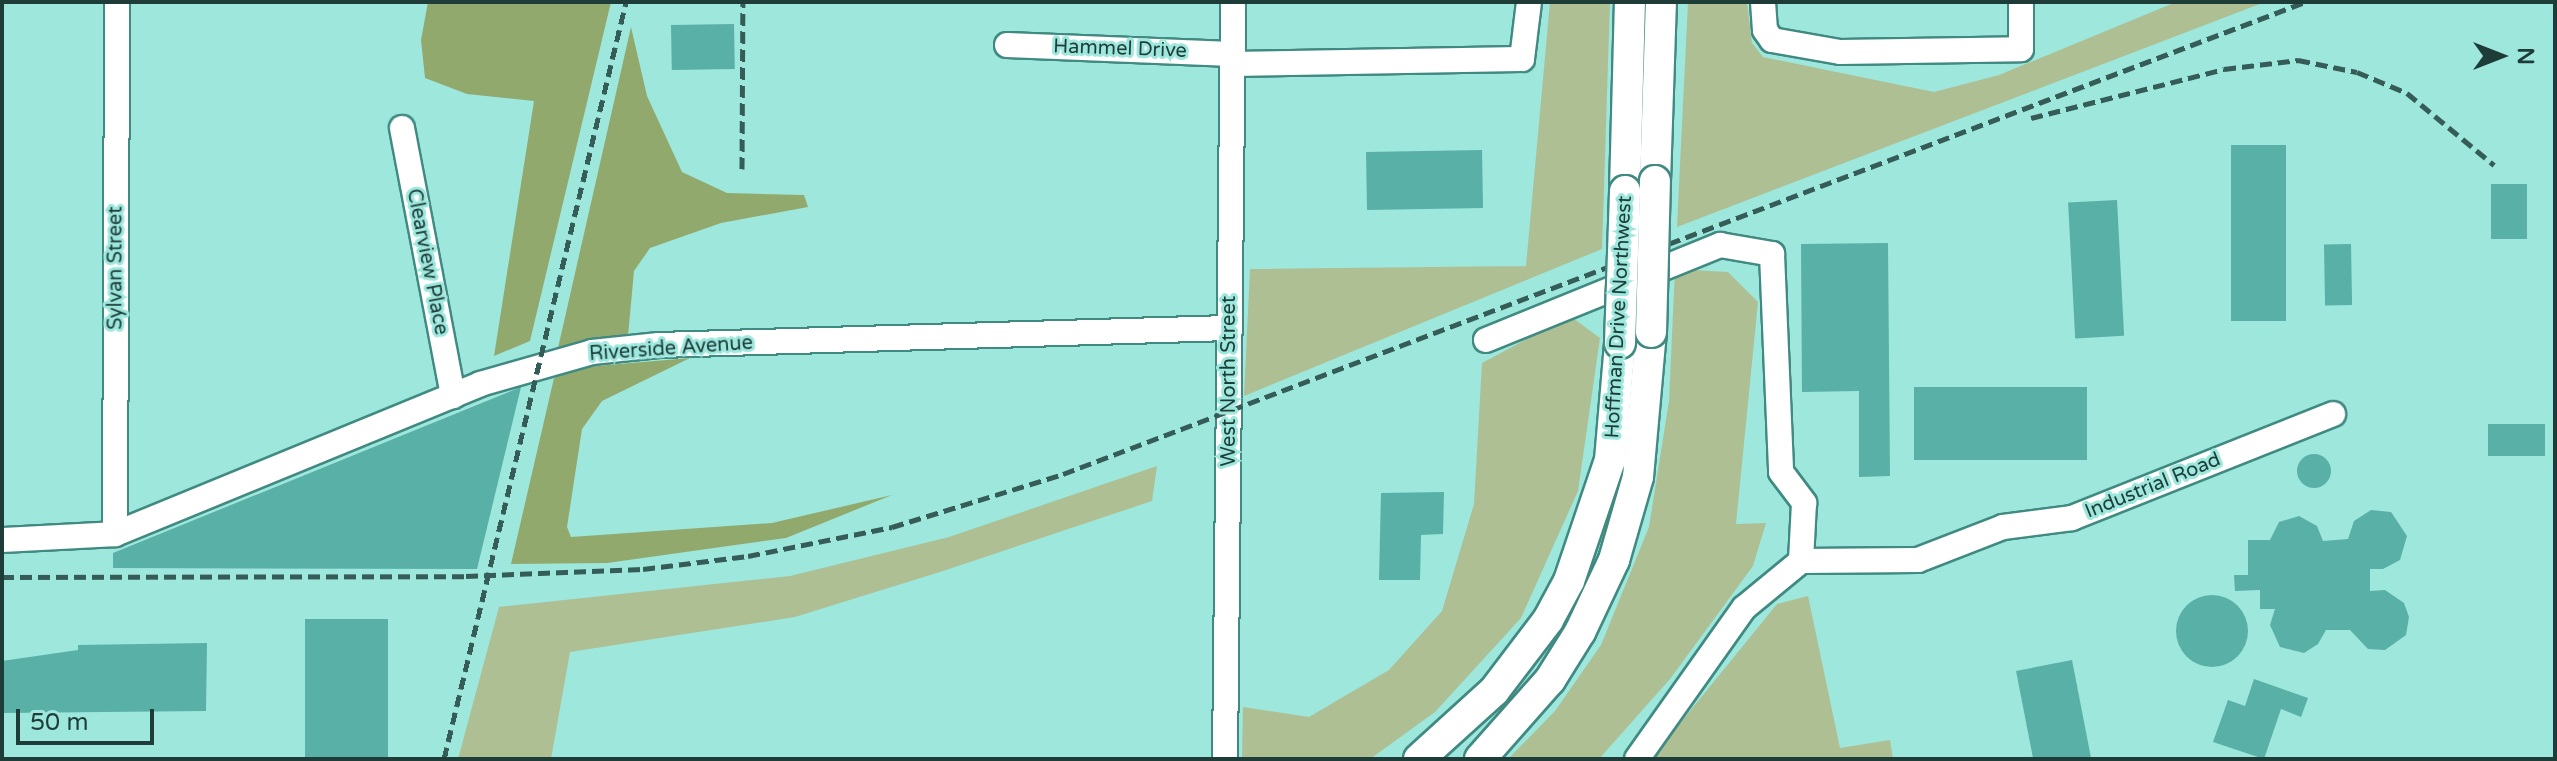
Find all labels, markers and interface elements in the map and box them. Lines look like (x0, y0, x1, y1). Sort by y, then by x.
north arrow (2461, 16, 2541, 96)
street label: Hammel Drive (1053, 35, 1187, 63)
text: N (2512, 47, 2538, 65)
street label: Clearview Place (401, 187, 453, 337)
street label: Hoffman Drive Northwest (1601, 195, 1637, 439)
street label: Sylvan Street (104, 206, 128, 330)
street label: West North Street (1217, 296, 1241, 466)
street label: Riverside Avenue (588, 331, 754, 367)
street label: Industrial Road (2082, 448, 2224, 524)
scale bar (20, 693, 158, 743)
text: 50 m (30, 708, 88, 737)

